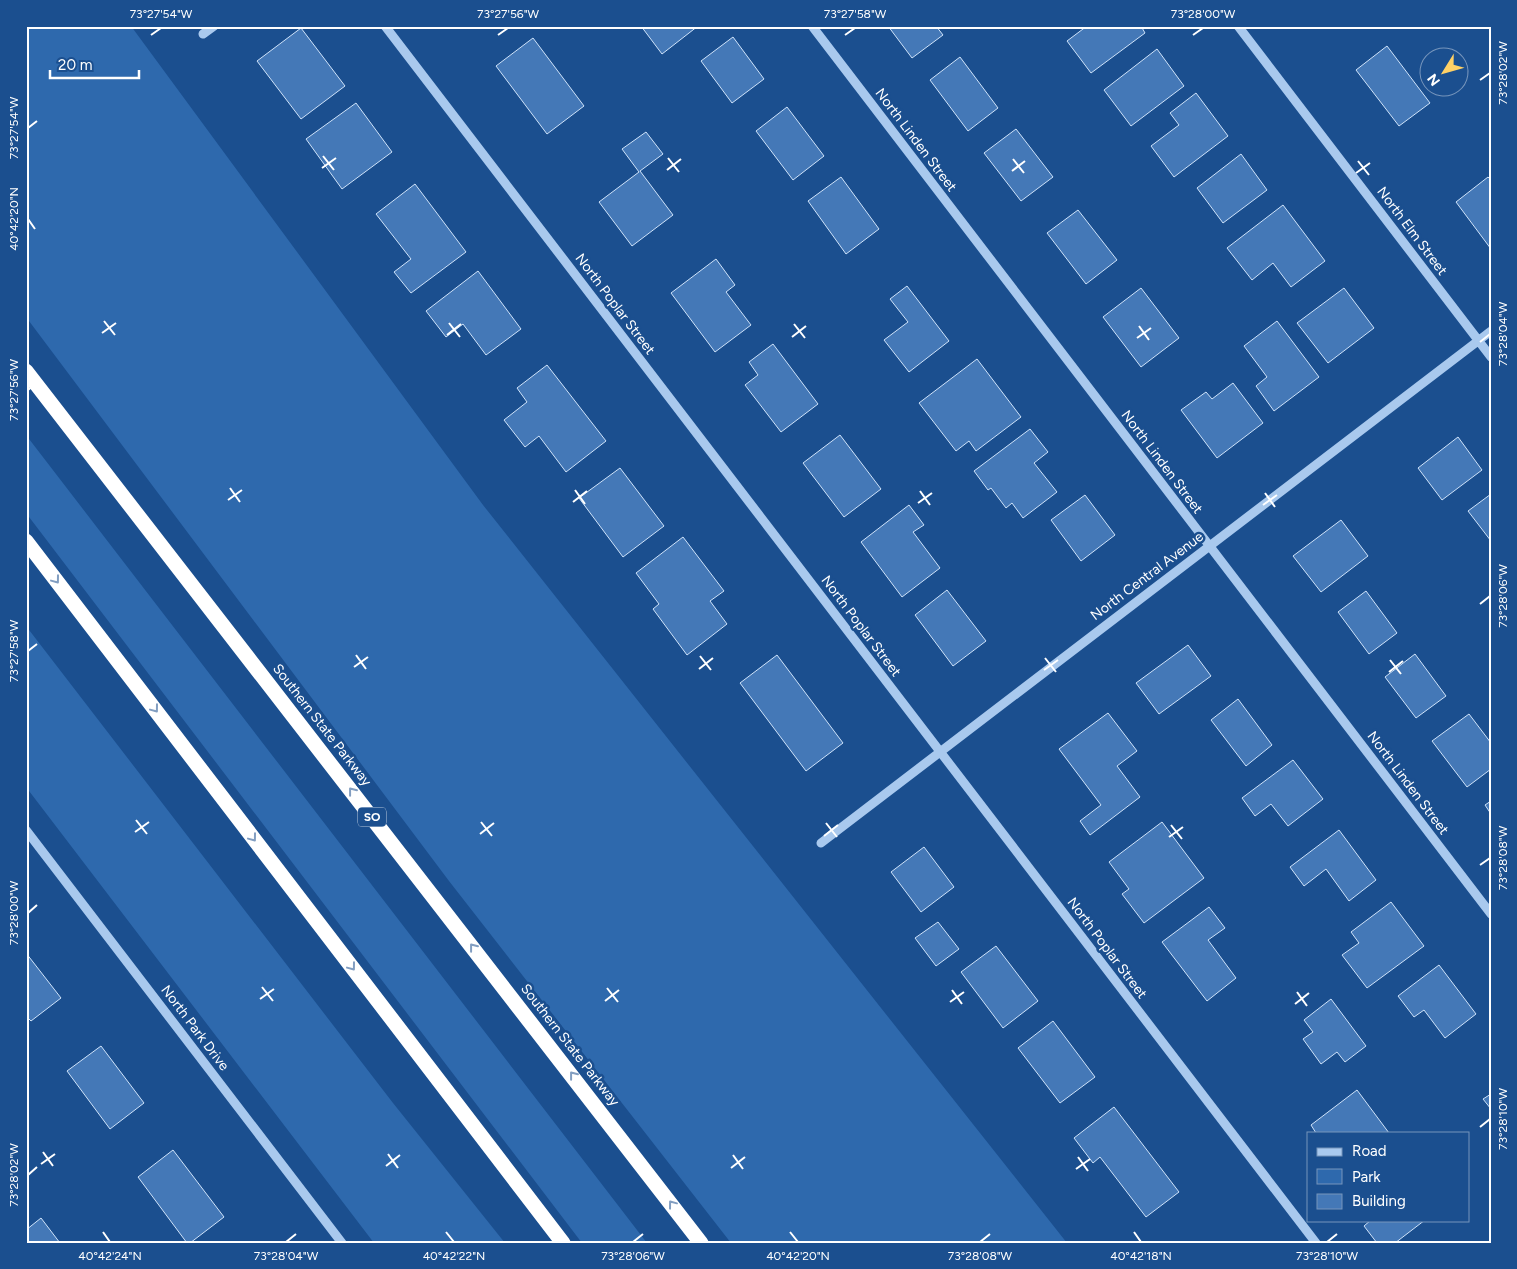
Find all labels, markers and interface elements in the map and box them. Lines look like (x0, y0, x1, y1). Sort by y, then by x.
text: 73°27'54"W (130, 7, 193, 21)
text: 73°27'56"W (477, 7, 539, 21)
text: 73°27'58"W (824, 7, 887, 21)
text: 73°28'00"W (1171, 7, 1236, 21)
text: 73°28'02"W (1496, 41, 1510, 105)
scale bar (50, 48, 139, 80)
north arrow (1420, 48, 1470, 98)
text: 20 m (58, 56, 92, 74)
text: N (1424, 70, 1444, 89)
street label: North Linden Street (872, 85, 960, 195)
text: 73°27'54"W (7, 96, 21, 159)
street label: North Elm Street (1373, 183, 1451, 279)
text: 40°42'20"N (7, 187, 21, 251)
street label: North Poplar Street (571, 250, 659, 358)
text: 73°28'04"W (1496, 301, 1510, 366)
text: 73°27'56"W (7, 359, 21, 421)
street label: North Linden Street (1118, 407, 1206, 517)
street label: North Central Avenue (1087, 528, 1207, 624)
text: 73°28'06"W (1496, 564, 1510, 628)
street label: North Poplar Street (817, 572, 905, 680)
one-way arrow (50, 574, 59, 583)
text: 73°27'58"W (7, 619, 21, 682)
street label: Southern State Parkway (269, 660, 375, 790)
one-way arrow (149, 703, 157, 712)
street label: North Linden Street (1364, 728, 1452, 838)
one-way arrow (349, 787, 358, 797)
road number: SO (358, 808, 386, 826)
text: 73°28'08"W (1496, 825, 1510, 890)
one-way arrow (248, 832, 256, 841)
text: 73°28'00"W (7, 880, 21, 945)
street label: North Poplar Street (1063, 894, 1151, 1002)
one-way arrow (470, 943, 479, 953)
one-way arrow (346, 961, 355, 971)
street label: Southern State Parkway (517, 980, 623, 1110)
street label: North Park Drive (157, 982, 233, 1074)
one-way arrow (570, 1072, 578, 1081)
text: 73°28'10"W (1496, 1088, 1510, 1150)
legend (1307, 1132, 1470, 1222)
text: Road (1352, 1142, 1387, 1160)
text: 73°28'02"W (7, 1143, 21, 1207)
text: Park (1352, 1168, 1381, 1186)
text: Building (1352, 1192, 1406, 1210)
one-way arrow (669, 1200, 678, 1210)
text: 40°42'24"N (78, 1249, 142, 1263)
text: 73°28'04"W (254, 1249, 319, 1263)
text: 40°42'22"N (423, 1249, 485, 1263)
text: 73°28'06"W (601, 1249, 665, 1263)
text: 40°42'20"N (766, 1249, 830, 1263)
text: 73°28'08"W (948, 1249, 1013, 1263)
text: 40°42'18"N (1110, 1249, 1172, 1263)
text: 73°28'10"W (1296, 1249, 1358, 1263)

